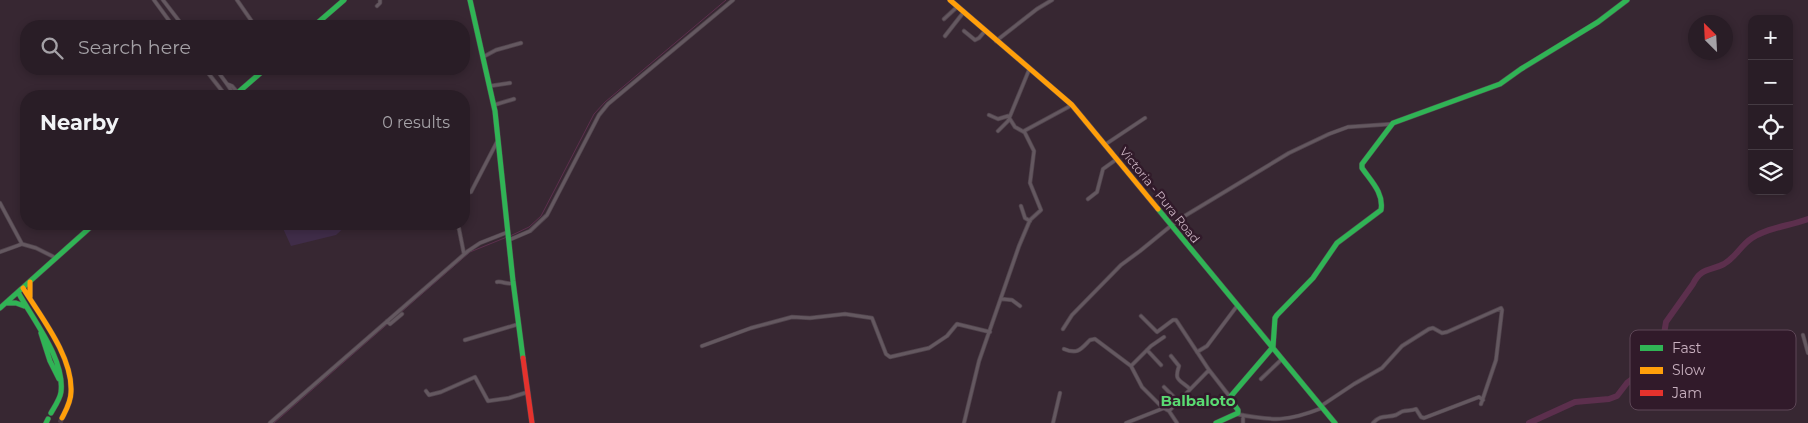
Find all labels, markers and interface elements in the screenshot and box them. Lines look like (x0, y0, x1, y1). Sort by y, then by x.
north arrow (1688, 15, 1733, 60)
map controls (1748, 15, 1793, 195)
button: + (1748, 15, 1793, 60)
search box (20, 20, 470, 75)
icon: search (38, 34, 66, 62)
text: Search here (78, 36, 191, 59)
button: − (1748, 60, 1793, 105)
button: locate (1748, 105, 1793, 150)
text: Nearby (40, 110, 119, 135)
text: 0 results (382, 113, 450, 132)
street label: Victoria - Pura Road (1117, 144, 1203, 246)
button: layers (1748, 150, 1793, 195)
legend (1630, 330, 1796, 410)
text: Fast (1672, 339, 1702, 357)
text: Slow (1672, 361, 1706, 379)
text: Jam (1671, 384, 1702, 402)
district label: Balbaloto (1160, 391, 1236, 410)

